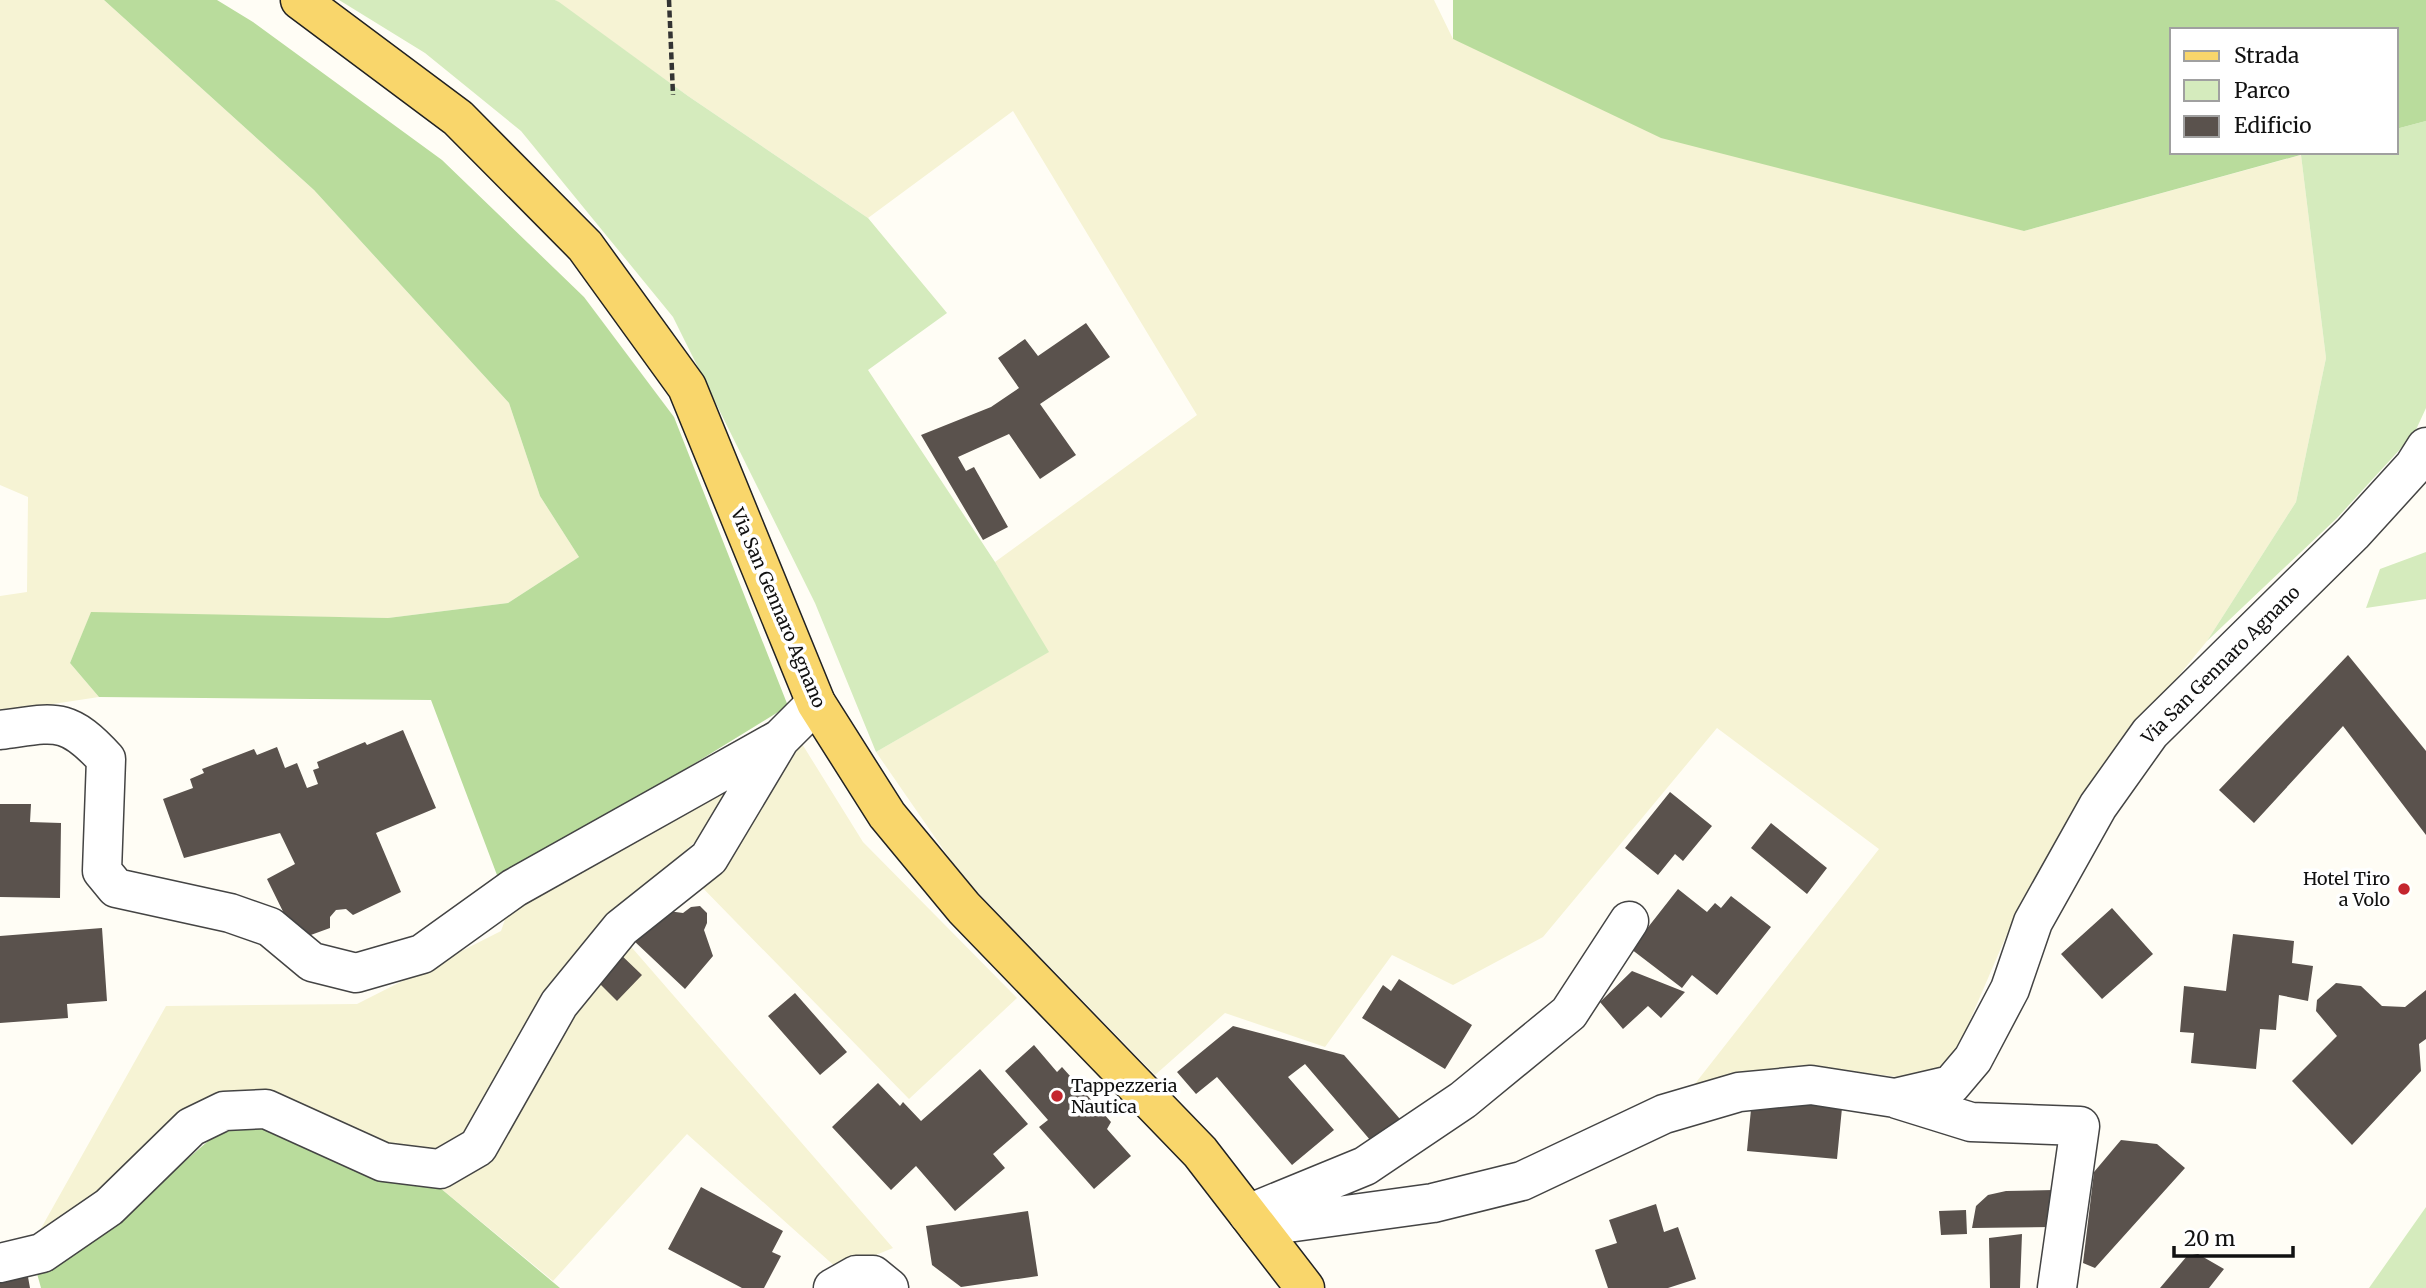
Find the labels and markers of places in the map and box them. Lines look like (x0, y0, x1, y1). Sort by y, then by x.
place label: Hotel Tiro a Volo (2303, 867, 2390, 911)
marker: Hotel Tiro a Volo (2396, 881, 2412, 897)
place label: Tappezzeria Nautica (1071, 1074, 1178, 1118)
marker: Tappezzeria Nautica (1049, 1088, 1065, 1104)

